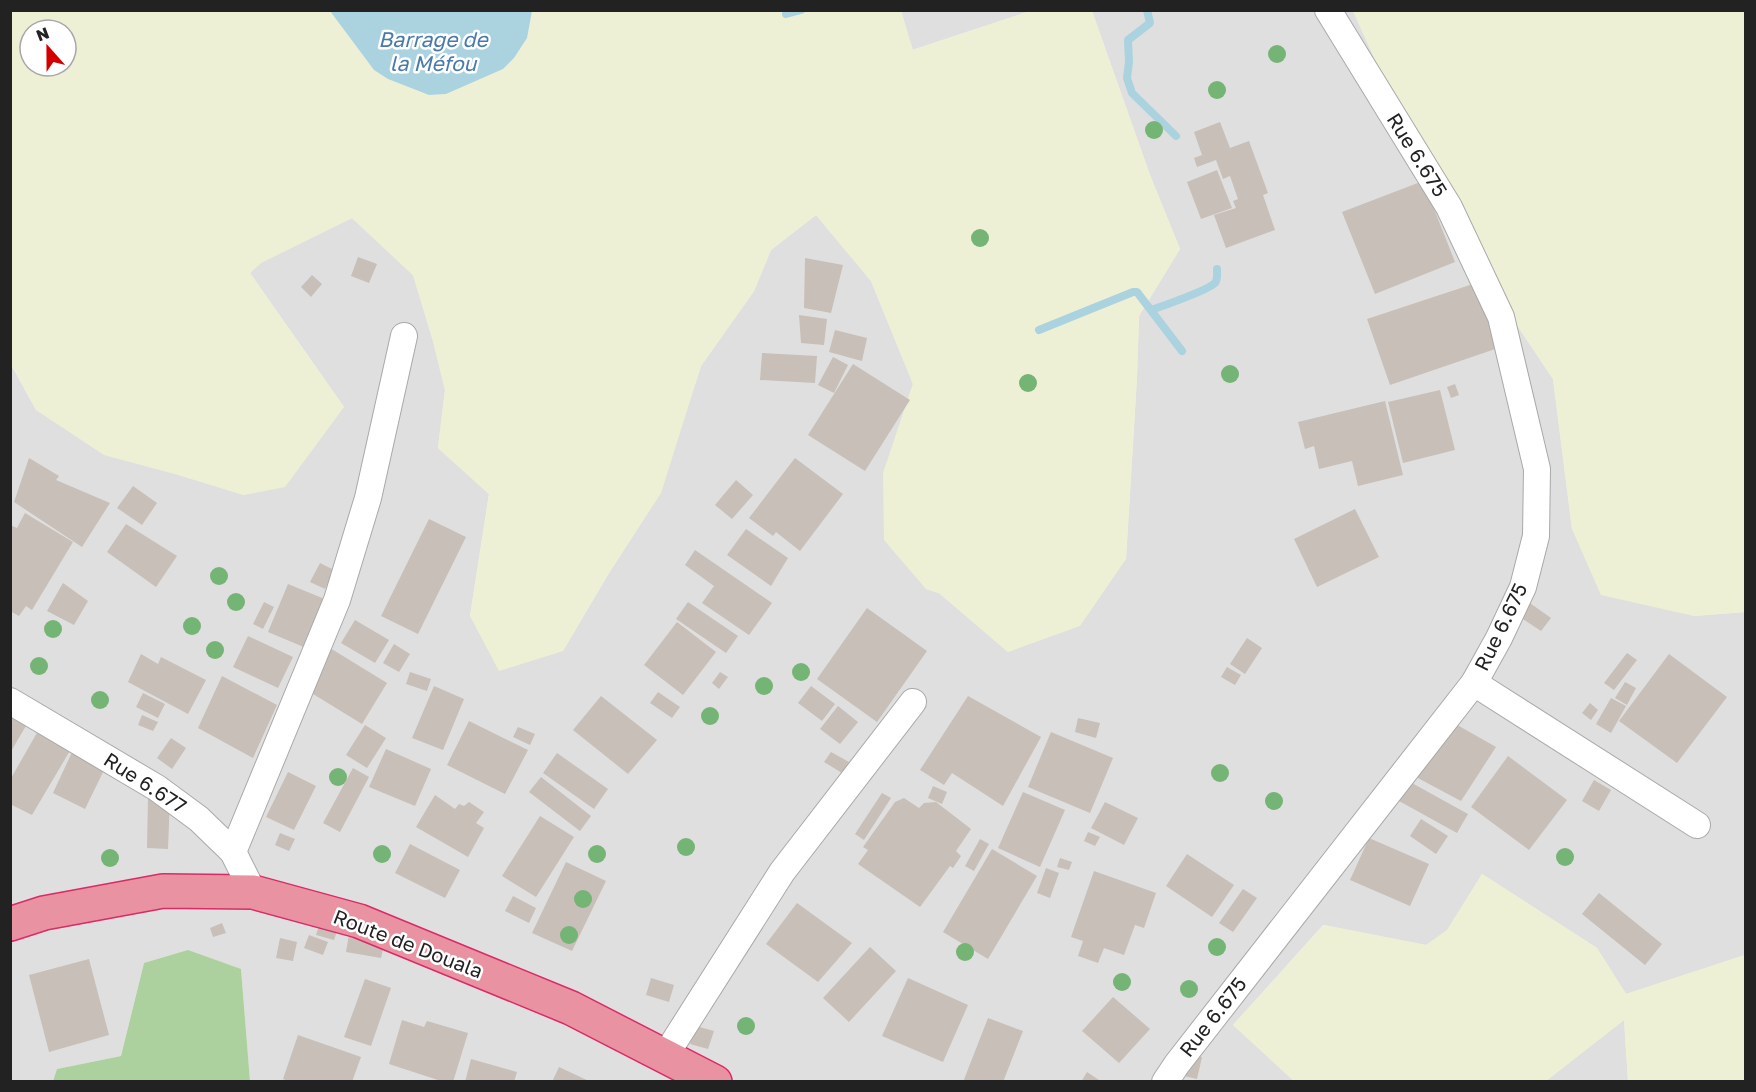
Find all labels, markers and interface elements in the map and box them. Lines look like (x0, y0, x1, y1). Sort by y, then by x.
north arrow (18, 18, 78, 78)
text: N (33, 22, 52, 46)
water label: Barrage de la Méfou (378, 26, 490, 76)
street label: Rue 6.675 (1383, 108, 1453, 201)
street label: Rue 6.675 (1469, 579, 1532, 674)
street label: Rue 6.677 (100, 747, 191, 818)
street label: Route de Douala (330, 904, 486, 983)
street label: Rue 6.675 (1174, 972, 1251, 1061)

